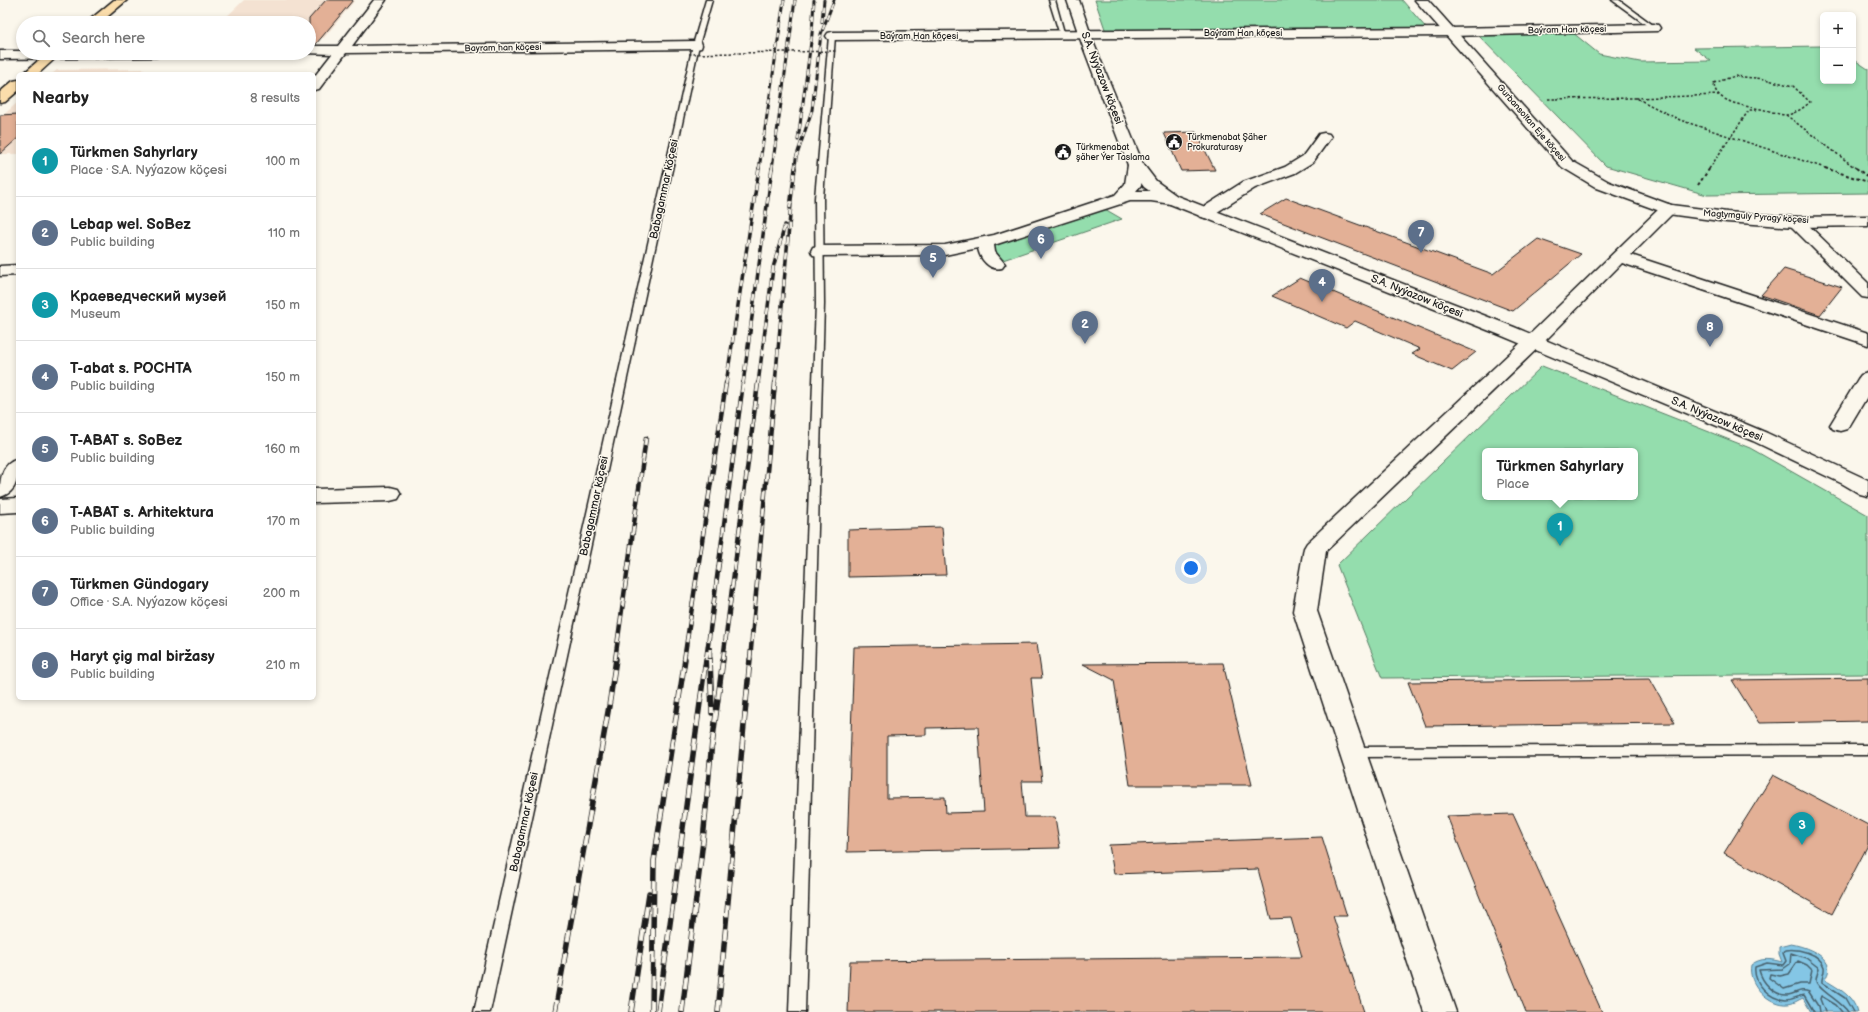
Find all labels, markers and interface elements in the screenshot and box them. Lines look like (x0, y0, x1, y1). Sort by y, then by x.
map controls (1820, 12, 1856, 84)
button: + (1820, 12, 1856, 48)
search box (16, 16, 316, 60)
street label: Baýram Han köçesi (1528, 24, 1606, 36)
icon: search (30, 27, 52, 49)
street label: Baýram Han köçesi (1204, 28, 1282, 39)
text: Search here (62, 29, 145, 48)
street label: S.A. Nyýazow köçesi (1078, 30, 1126, 126)
street label: Baýram Han köçesi (880, 31, 958, 42)
street label: Bayram han köçesi (464, 42, 542, 54)
button: − (1820, 48, 1856, 84)
street label: Gurbansoltan Eje köçesi (1494, 82, 1568, 164)
text: Nearby (32, 88, 89, 108)
text: 8 results (250, 90, 300, 106)
public building icon: Türkmenabat Şäher Prokuraturasy (1164, 132, 1184, 152)
place label: Türkmenabat Şäher Prokuraturasy (1187, 132, 1267, 153)
street label: Babagammar köçesi (647, 138, 681, 240)
public building icon: Türkmenabat şäher Ýer Taslama (1053, 142, 1073, 162)
place label: Türkmenabat şäher Ýer Taslama (1076, 142, 1150, 163)
text: Türkmen Sahyrlary (70, 143, 198, 162)
text: 1 (42, 153, 48, 169)
text: 100 m (265, 153, 300, 169)
text: Place · S.A. Nyýazow köçesi (70, 162, 227, 178)
street label: Magtymguly Pyragy köçesi (1703, 208, 1809, 226)
text: Lebap wel. SoBez (70, 215, 191, 234)
pin: 7 (1408, 220, 1434, 253)
text: 2 (41, 225, 49, 241)
text: 110 m (268, 225, 300, 241)
pin: 6 (1028, 226, 1054, 259)
text: Public building (70, 234, 155, 250)
pin: 5 (920, 245, 946, 278)
pin: 4 (1309, 269, 1335, 302)
street label: S.A. Nyýazow köçesi (1369, 272, 1465, 320)
text: Краеведческий музей (70, 287, 226, 306)
text: 3 (41, 297, 49, 313)
text: 150 m (266, 297, 300, 313)
text: Museum (70, 306, 121, 322)
pin: 2 (1072, 311, 1098, 344)
pin: 8 (1697, 314, 1723, 347)
text: T-abat s. POCHTA (70, 359, 192, 378)
text: 4 (41, 369, 49, 385)
text: 150 m (266, 369, 300, 385)
text: Public building (70, 378, 155, 394)
street label: S.A. Nyýazow köçesi (1669, 394, 1765, 444)
text: T-ABAT s. SoBez (70, 431, 182, 450)
text: 5 (41, 441, 49, 457)
text: 160 m (265, 441, 300, 457)
popup (1482, 448, 1638, 500)
text: Public building (70, 450, 155, 466)
street label: Babagammar köçesi (577, 455, 611, 557)
text: Türkmen Sahyrlary (1496, 457, 1624, 476)
text: Place (1496, 476, 1529, 492)
text: T-ABAT s. Arhitektura (70, 503, 214, 522)
text: 6 (41, 513, 49, 529)
text: 170 m (267, 513, 300, 529)
pin: 1 (1547, 513, 1573, 546)
text: Public building (70, 522, 155, 538)
your location (1181, 558, 1201, 578)
text: Türkmen Gündogary (70, 575, 209, 594)
text: 7 (41, 585, 49, 601)
text: 200 m (263, 585, 300, 601)
text: Office · S.A. Nyýazow köçesi (70, 594, 228, 610)
text: Haryt çig mal biržasy (70, 647, 215, 666)
text: 8 (41, 657, 49, 673)
text: 210 m (266, 657, 300, 673)
text: Public building (70, 666, 155, 682)
street label: Babagammar köçesi (507, 771, 541, 873)
pin: 3 (1789, 812, 1815, 845)

